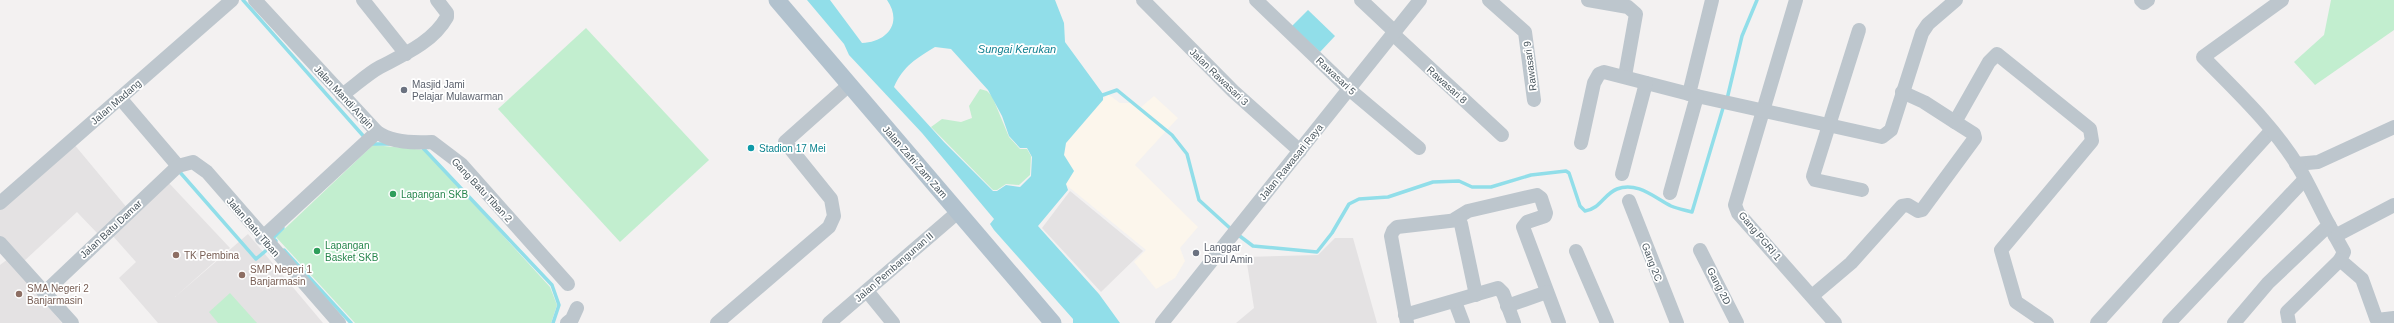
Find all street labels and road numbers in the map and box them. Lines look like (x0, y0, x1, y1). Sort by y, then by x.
street label: Rawasari 9 (1521, 40, 1539, 91)
street label: Jalan Rawasari 3 (1188, 46, 1251, 108)
street label: Rawasari 5 (1314, 55, 1358, 97)
street label: Jalan Mandi Angin (312, 63, 376, 131)
street label: Rawasari 8 (1425, 64, 1470, 106)
street label: Jalan Madang (89, 77, 143, 127)
street label: Jalan Rawasari Raya (1257, 121, 1325, 202)
street label: Jalan Zafri Zam Zam (881, 124, 949, 200)
street label: Gang Batu Tiban 2 (450, 156, 515, 225)
street label: Jalan Batu Tiban (224, 195, 282, 259)
street label: Jalan Batu Damar (78, 197, 145, 260)
street label: Gang PGRI 1 (1736, 209, 1784, 263)
street label: Jalan Pembangunan II (853, 230, 935, 304)
street label: Gang 2C (1640, 241, 1664, 283)
street label: Gang 2D (1705, 266, 1733, 306)

